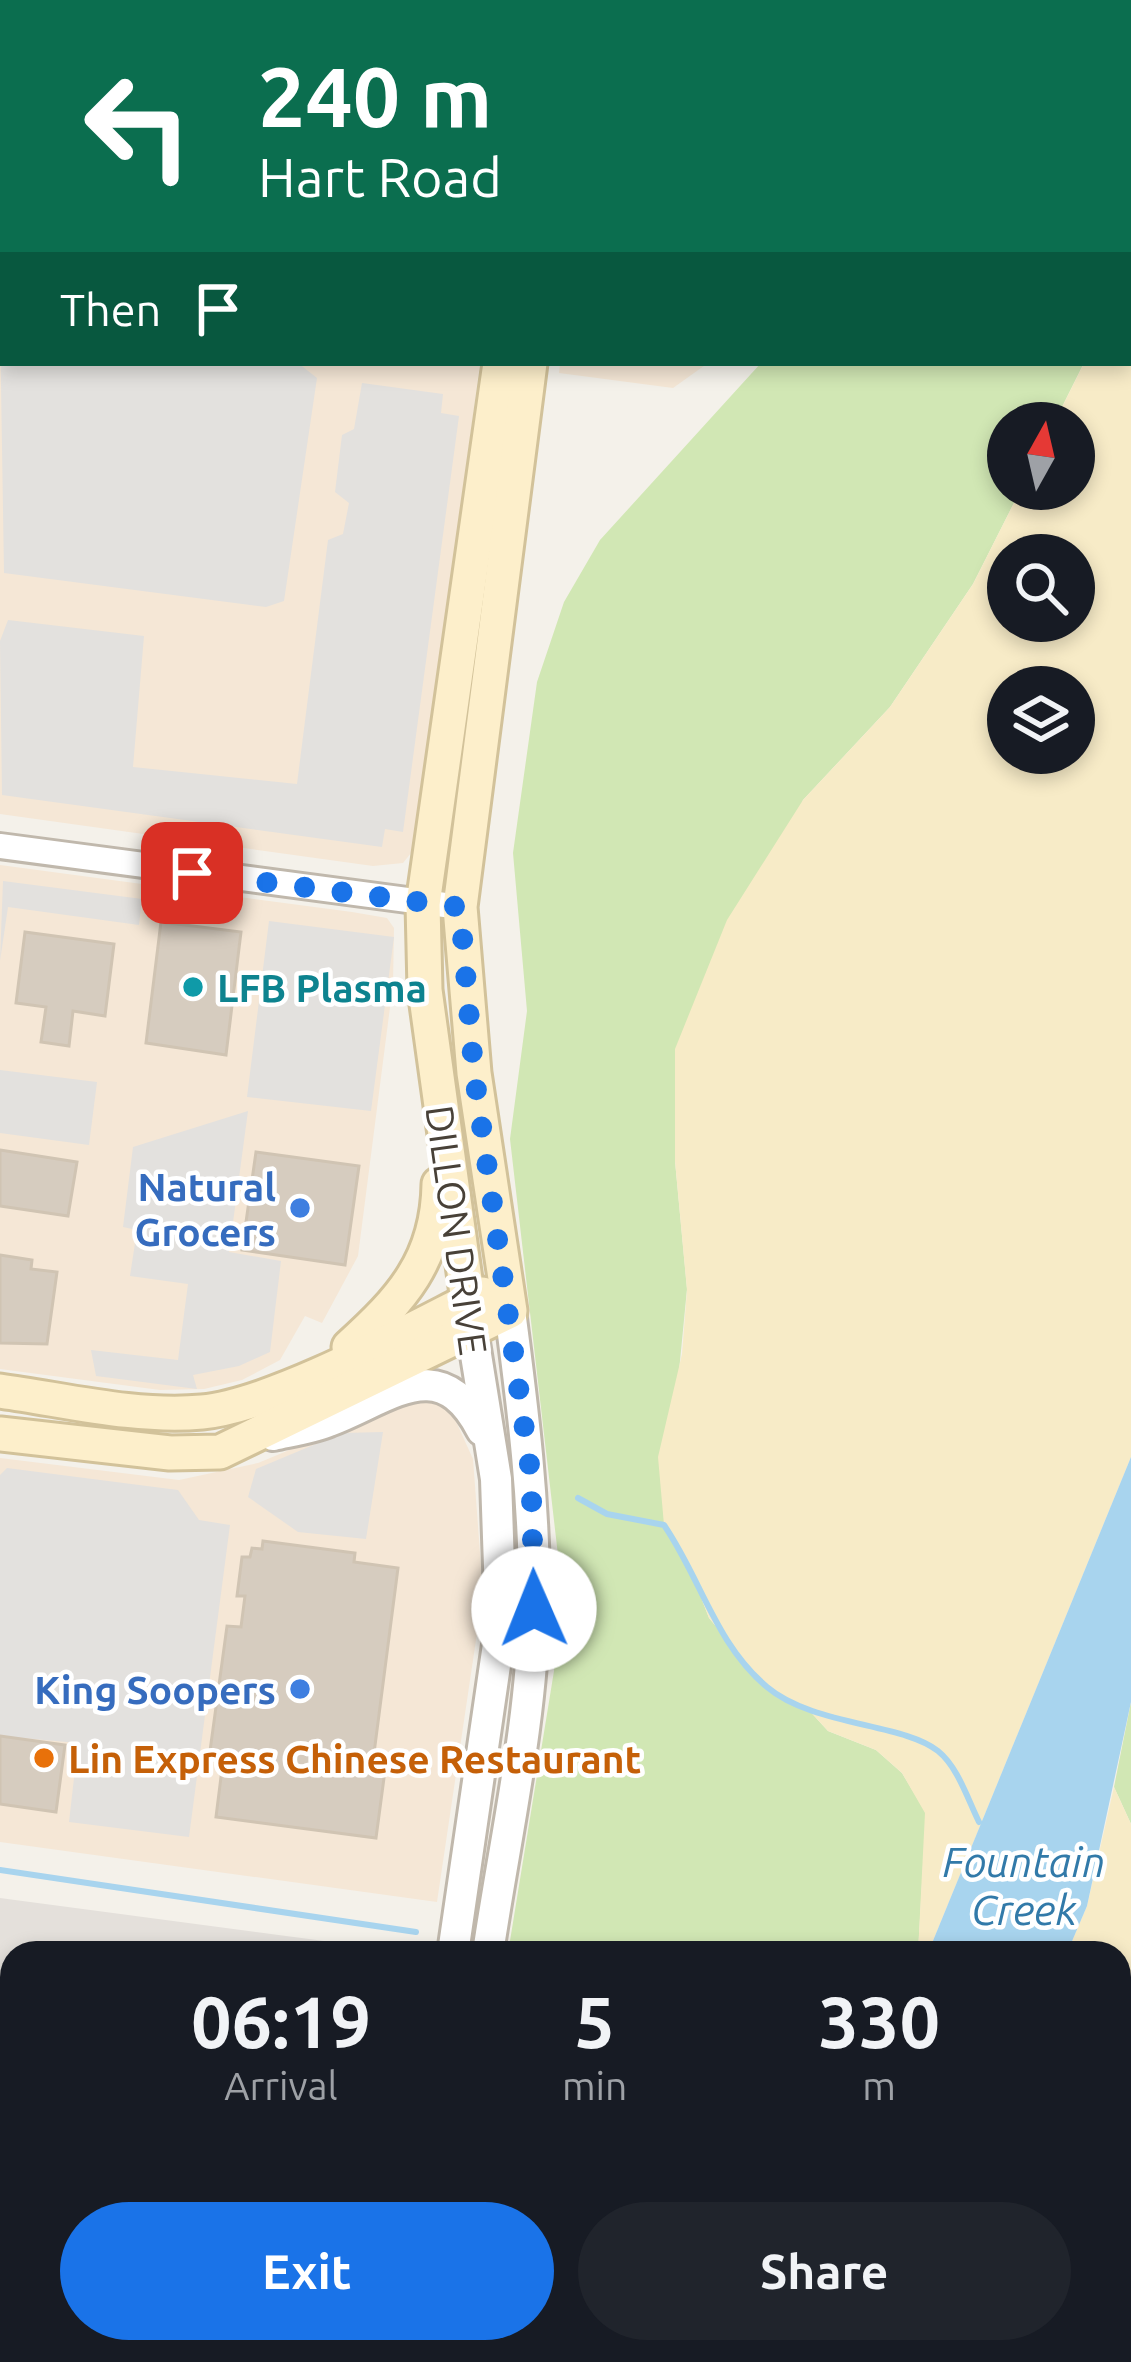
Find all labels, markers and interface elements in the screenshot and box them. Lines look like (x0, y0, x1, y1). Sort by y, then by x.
icon: left (60, 48, 216, 204)
text: 240 m (258, 49, 492, 143)
text: Hart Road (258, 147, 502, 207)
icon: arrive (185, 276, 251, 342)
text: Then (60, 284, 161, 335)
north arrow (987, 402, 1095, 510)
map controls (987, 402, 1095, 774)
button: search (987, 534, 1095, 642)
button: layers (987, 666, 1095, 774)
pin (141, 822, 243, 924)
icon: arrive (159, 840, 225, 906)
place label: LFB Plasma (217, 966, 427, 1009)
marker: LFB Plasma (180, 974, 206, 1000)
street label: DILLON DRIVE (418, 1102, 496, 1358)
place label: Natural Grocers (135, 1165, 276, 1253)
marker: Natural Grocers (287, 1195, 313, 1221)
position arrow (471, 1546, 597, 1672)
place label: King Soopers (34, 1668, 276, 1711)
marker: King Soopers (287, 1676, 313, 1702)
place label: Lin Express Chinese Restaurant (68, 1737, 641, 1780)
marker: Lin Express Chinese Restaurant (31, 1745, 57, 1771)
water label: Fountain Creek (943, 1838, 1105, 1933)
text: 06:19 (191, 1981, 371, 2062)
text: 5 (574, 1981, 615, 2062)
text: 330 (818, 1981, 940, 2062)
text: Arrival (224, 2064, 338, 2107)
text: min (562, 2064, 627, 2107)
text: m (862, 2064, 896, 2107)
button: Exit (60, 2202, 554, 2340)
button: Share (578, 2202, 1071, 2340)

